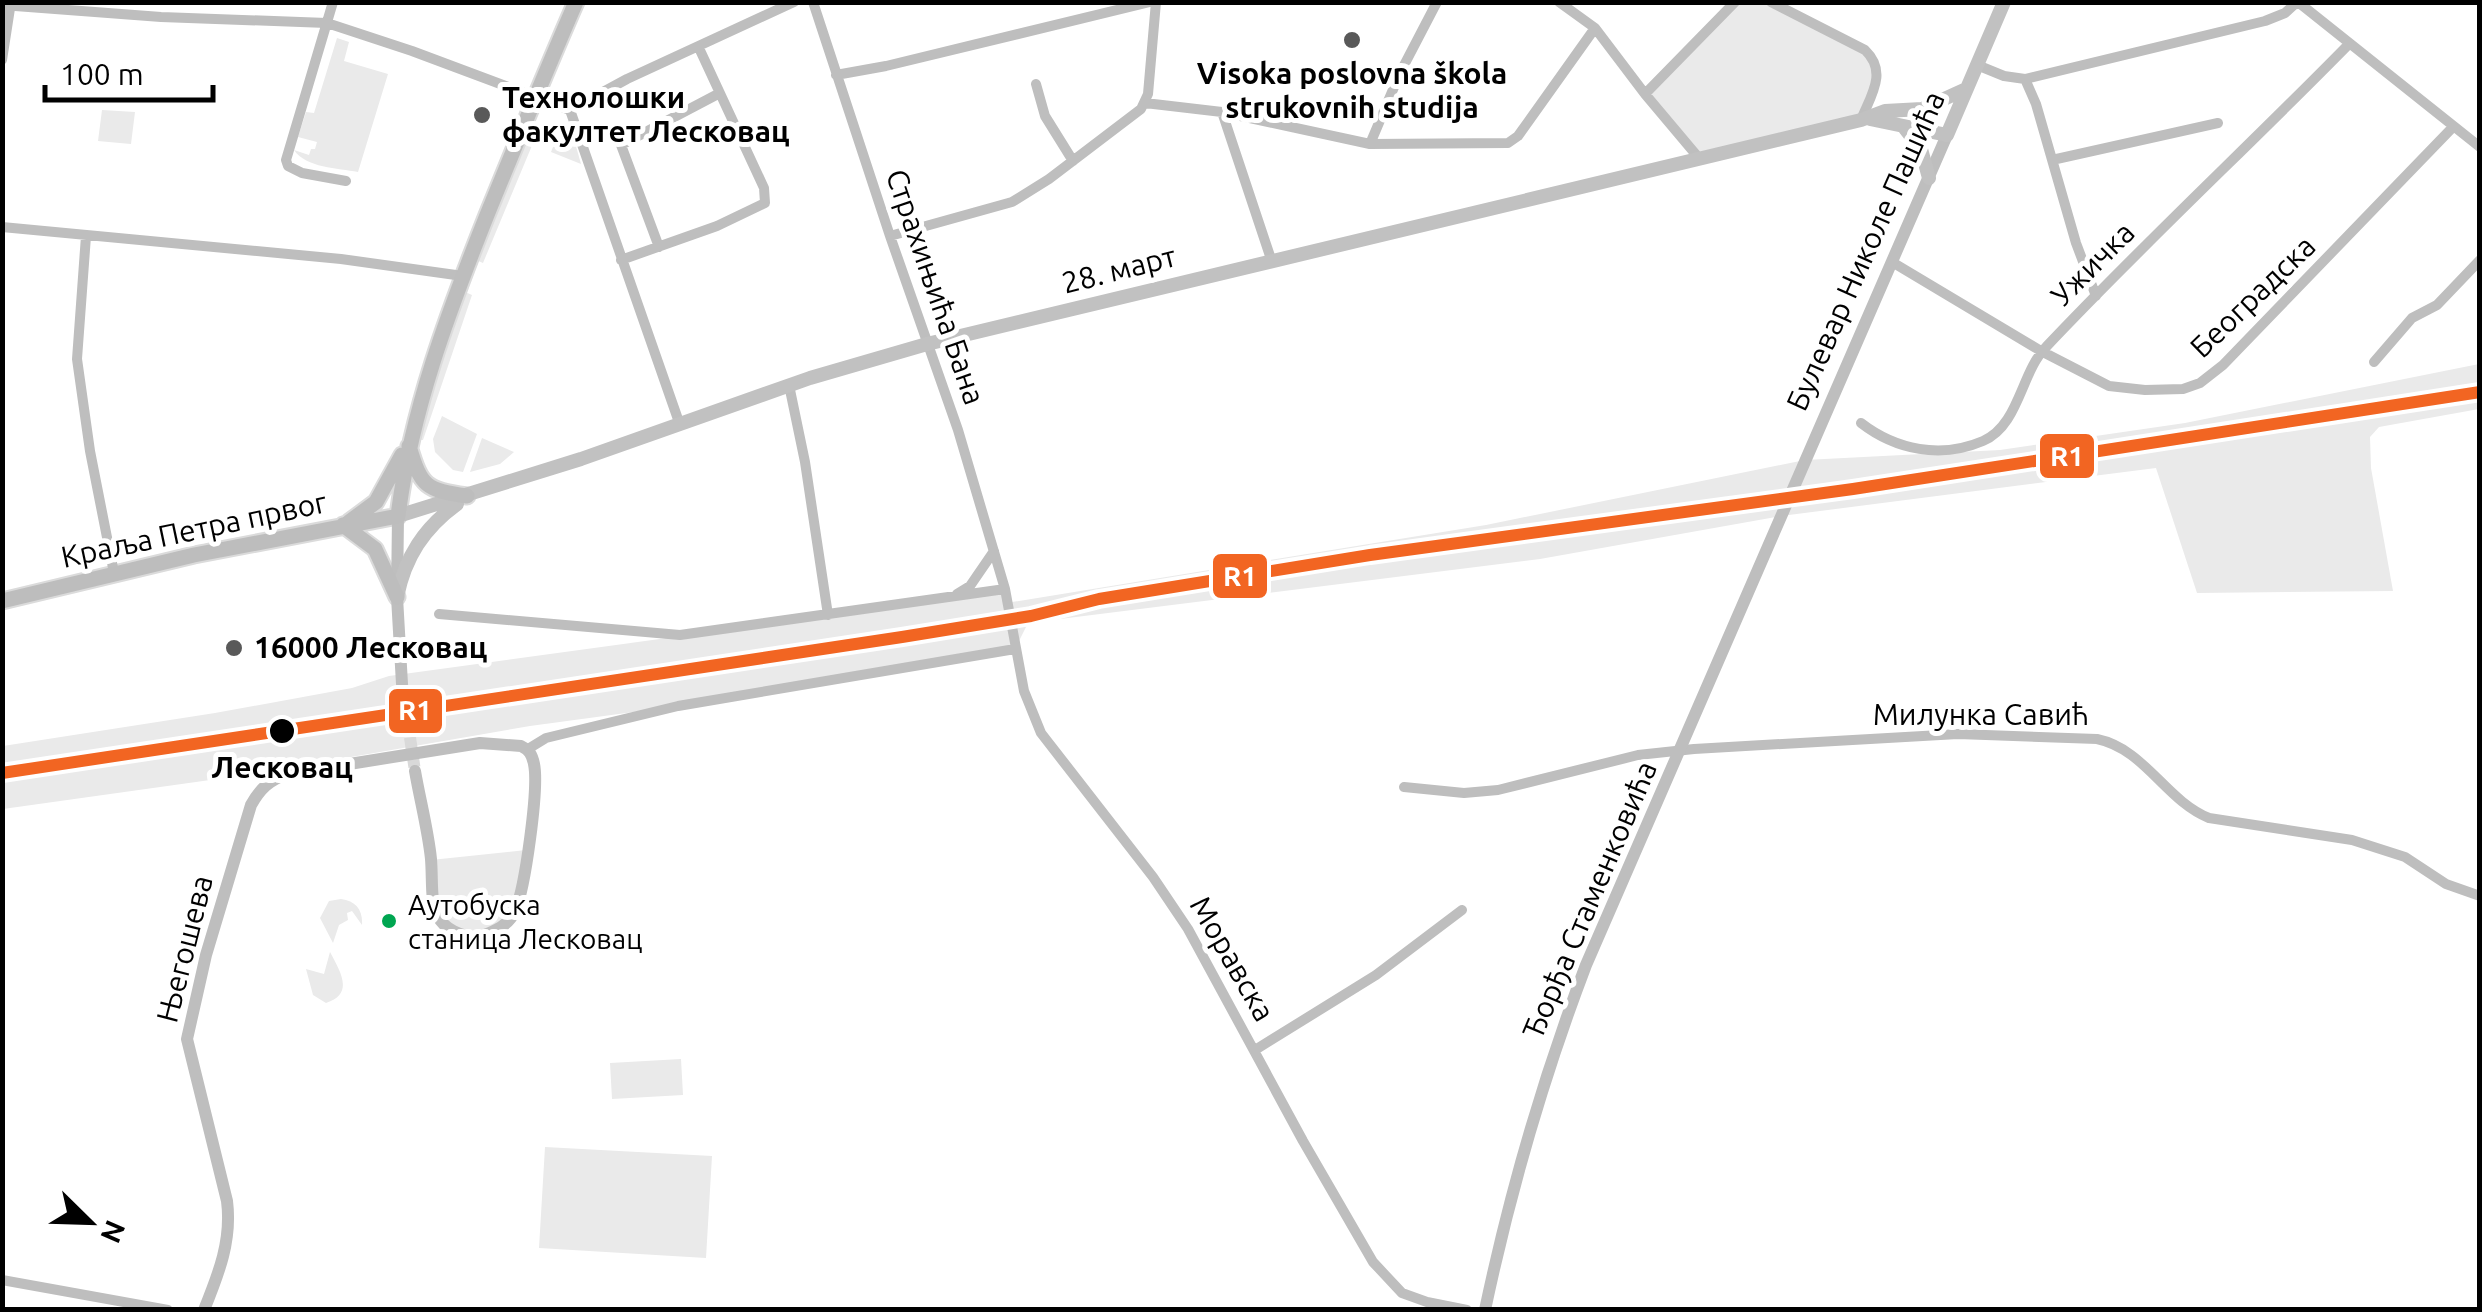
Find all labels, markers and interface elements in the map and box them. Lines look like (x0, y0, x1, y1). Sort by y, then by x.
marker: Visoka poslovna škola strukovnih studija (1341, 29, 1363, 51)
scale bar (45, 40, 212, 102)
place label: Visoka poslovna škola strukovnih studija (1197, 56, 1507, 124)
text: 100 m (60, 57, 144, 91)
place label: Технолошки факултет Лесковац (502, 80, 790, 148)
street label: Булевар Николе Пашића (1779, 86, 1951, 415)
marker: Технолошки факултет Лесковац (471, 104, 493, 126)
street label: Страхињића Бана (880, 165, 992, 409)
street label: Ужичка (2044, 215, 2141, 312)
street label: Београдска (2183, 228, 2322, 364)
street label: 28. март (1058, 238, 1179, 300)
line badge: R1 (2038, 432, 2096, 480)
text: R1 (2050, 440, 2084, 471)
street label: Краља Петра првог (58, 484, 330, 574)
line badge: R1 (1211, 552, 1269, 600)
text: R1 (1223, 560, 1257, 591)
place label: 16000 Лесковац (254, 630, 487, 664)
marker: 16000 Лесковац (223, 637, 245, 659)
line badge: R1 (387, 687, 444, 735)
text: R1 (398, 694, 432, 725)
street label: Милунка Савић (1873, 697, 2089, 731)
marker: Лесковац (267, 716, 297, 746)
place label: Лесковац (211, 750, 353, 784)
street label: Ђорђа Стаменковића (1515, 756, 1663, 1043)
street label: Његошева (149, 872, 219, 1026)
place label: Аутобуска станица Лесковац (408, 889, 642, 954)
street label: Моравска (1184, 890, 1282, 1027)
marker: Аутобуска станица Лесковац (379, 911, 399, 931)
north arrow (40, 1172, 140, 1272)
text: N (95, 1216, 132, 1248)

